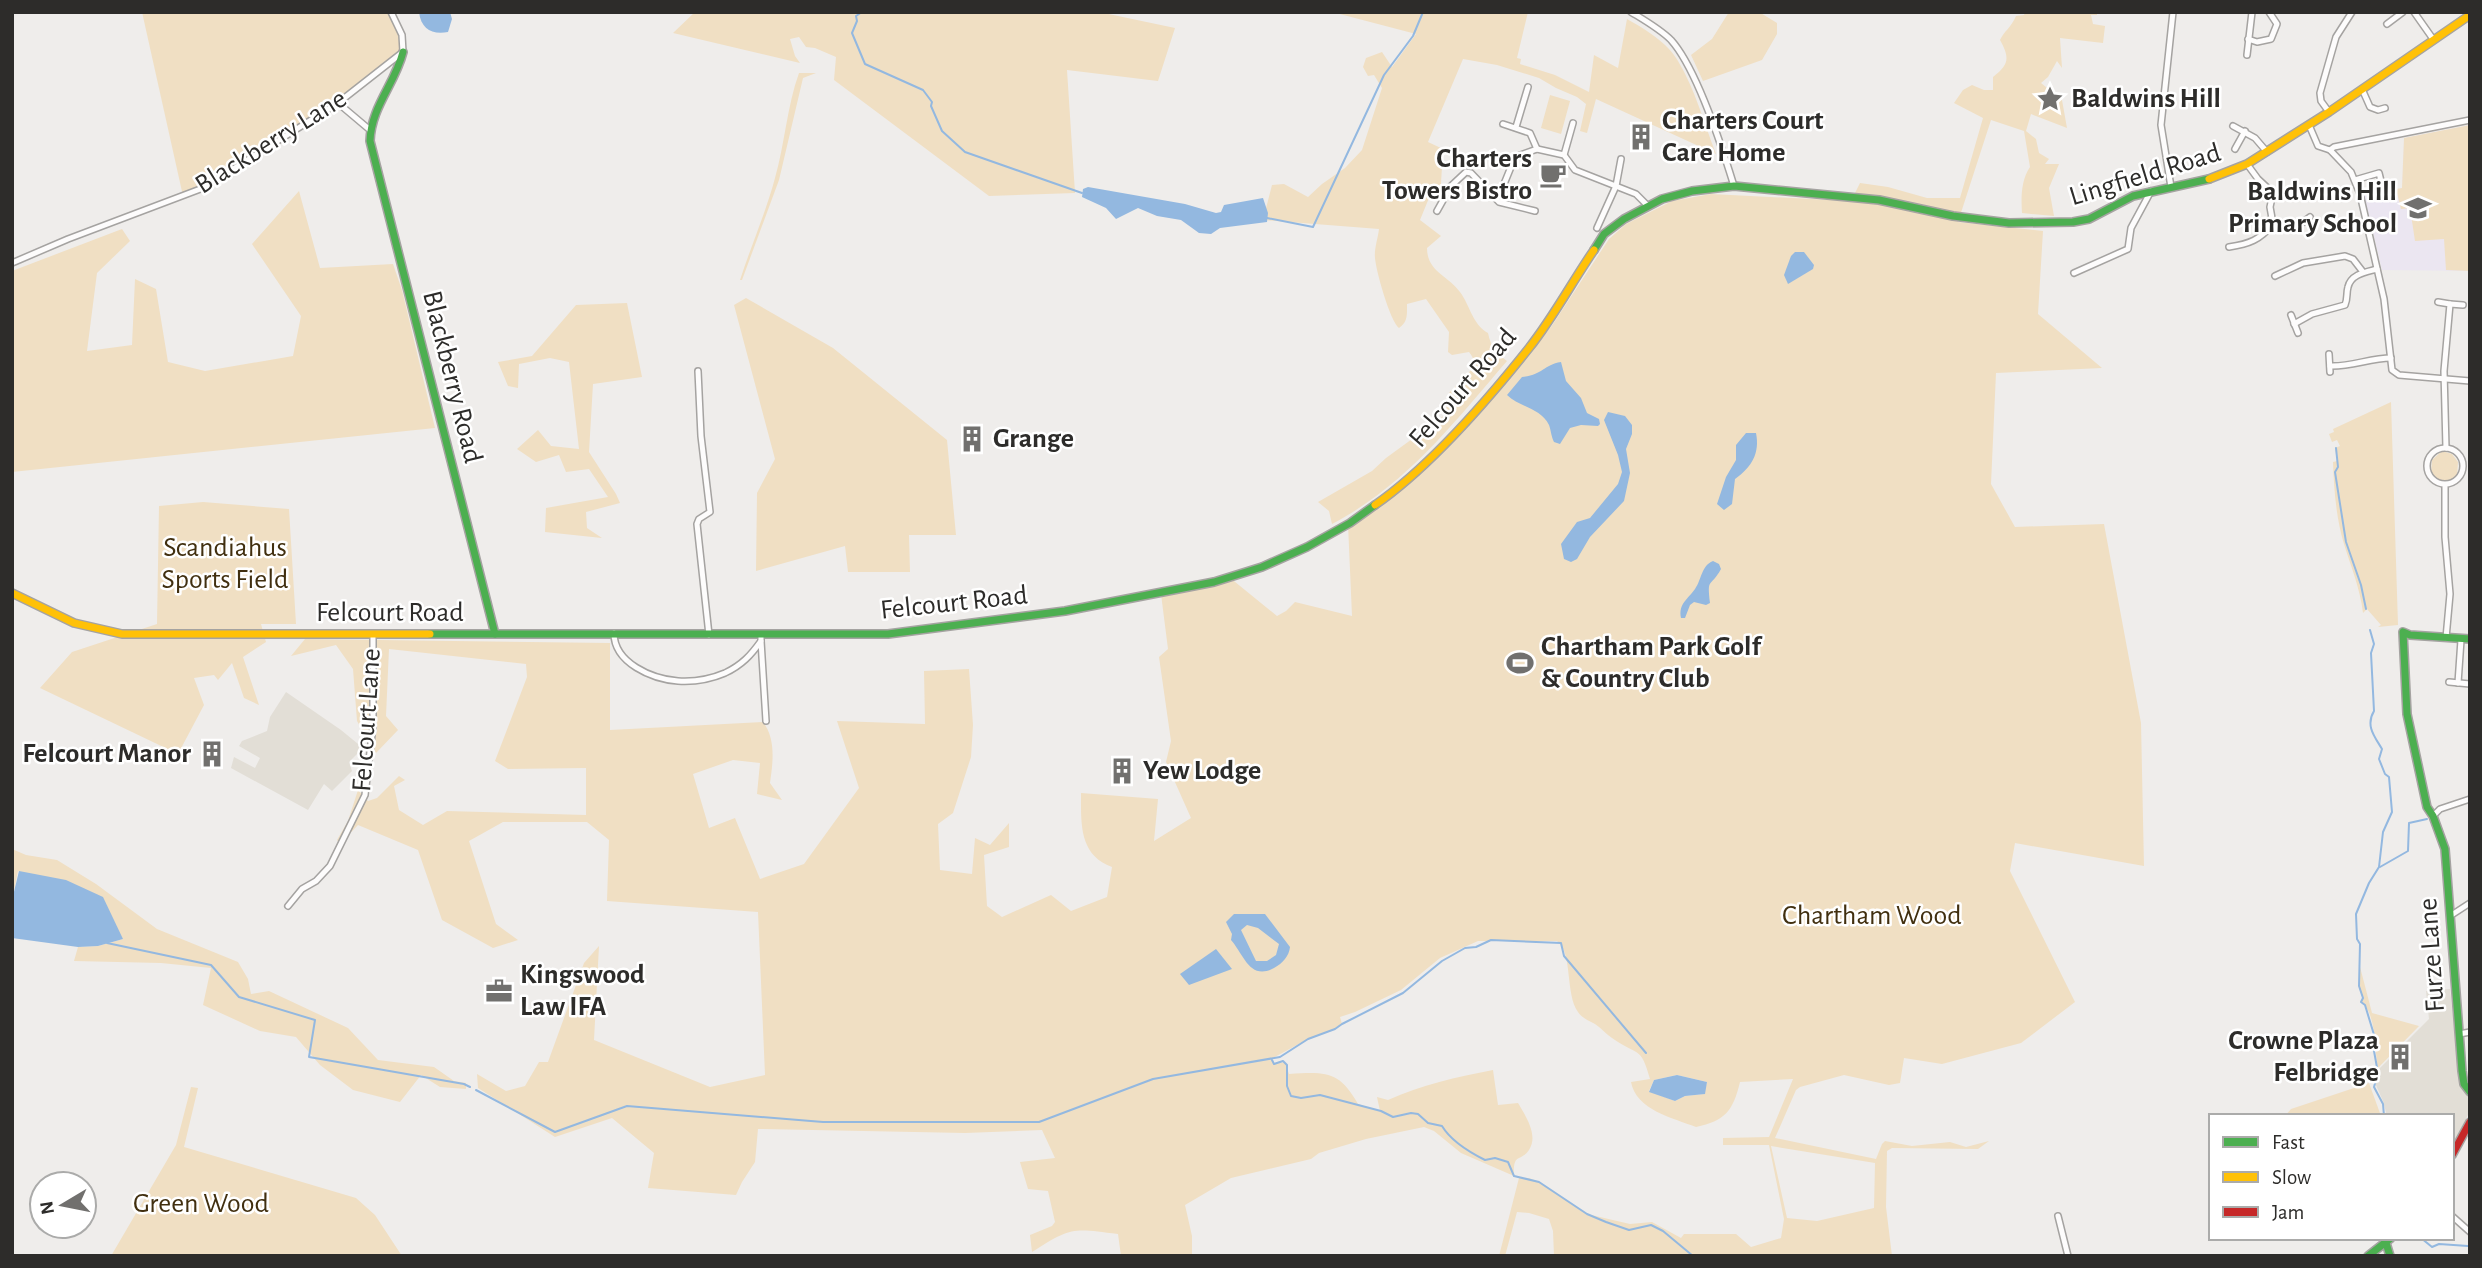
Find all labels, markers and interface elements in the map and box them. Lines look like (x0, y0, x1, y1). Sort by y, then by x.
street label: Blackberry Lane (190, 84, 352, 200)
place icon: Baldwins Hill (2035, 84, 2065, 114)
place label: Baldwins Hill (2071, 85, 2221, 113)
place label: Charters Court Care Home (1662, 107, 1824, 167)
building icon: Charters Court Care Home (1626, 122, 1656, 152)
street label: Lingfield Road (2066, 139, 2224, 211)
place label: Charters Towers Bistro (1382, 145, 1532, 205)
cafe icon: Charters Towers Bistro (1538, 160, 1568, 190)
place label: Baldwins Hill Primary School (2228, 178, 2397, 238)
school or university icon: Baldwins Hill Primary School (2403, 193, 2433, 223)
street label: Blackberry Road (417, 288, 487, 466)
street label: Felcourt Road (1404, 323, 1522, 453)
building icon: Grange (957, 424, 987, 454)
place label: Grange (993, 425, 1074, 453)
park label: Scandiahus Sports Field (161, 534, 289, 594)
street label: Felcourt Road (879, 581, 1029, 625)
street label: Felcourt Road (316, 599, 464, 627)
place label: Chartham Park Golf & Country Club (1541, 633, 1762, 693)
street label: Felcourt Lane (348, 647, 386, 793)
sports icon: Chartham Park Golf & Country Club (1505, 648, 1535, 678)
building icon: Felcourt Manor (197, 739, 227, 769)
place label: Felcourt Manor (22, 740, 191, 768)
building icon: Yew Lodge (1107, 756, 1137, 786)
place label: Yew Lodge (1143, 757, 1261, 785)
street label: Furze Lane (2414, 897, 2450, 1013)
park label: Chartham Wood (1782, 902, 1962, 930)
place label: Kingswood Law IFA (520, 961, 645, 1021)
office icon: Kingswood Law IFA (484, 976, 514, 1006)
place label: Crowne Plaza Felbridge (2228, 1027, 2379, 1087)
building icon: Crowne Plaza Felbridge (2385, 1042, 2415, 1072)
legend (2209, 1114, 2454, 1240)
text: Fast (2272, 1132, 2305, 1153)
text: Slow (2272, 1167, 2311, 1188)
north arrow (28, 1170, 98, 1240)
park label: Green Wood (133, 1190, 269, 1218)
text: N (37, 1200, 58, 1216)
text: Jam (2272, 1202, 2304, 1223)

